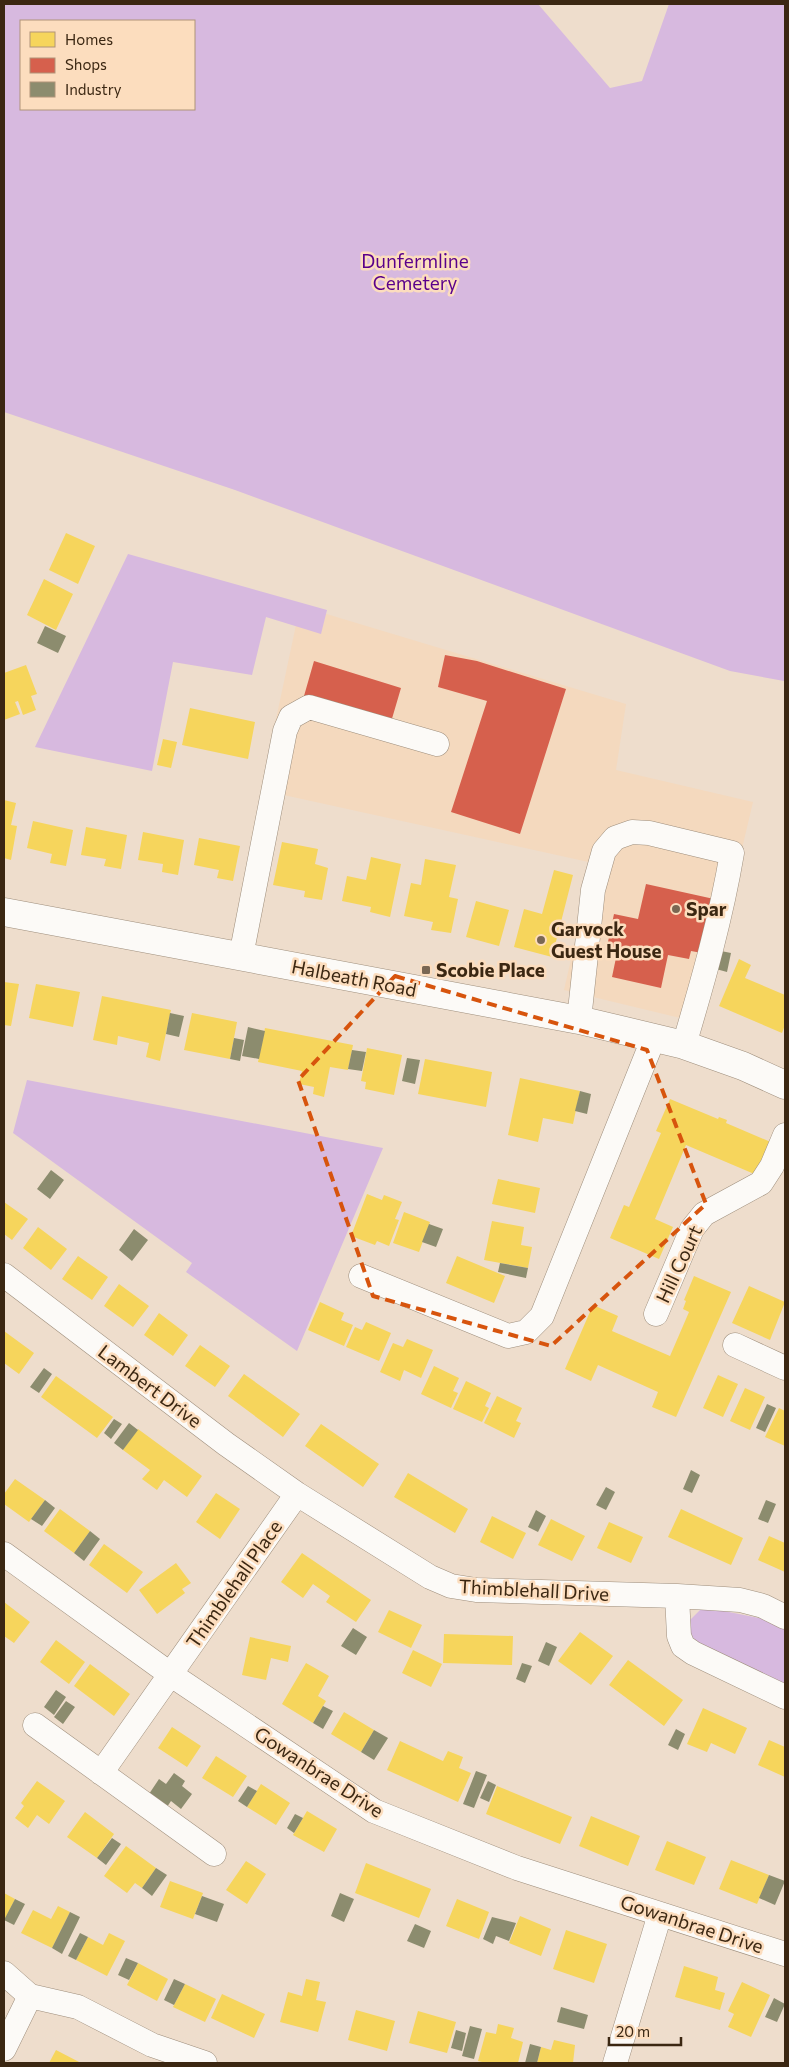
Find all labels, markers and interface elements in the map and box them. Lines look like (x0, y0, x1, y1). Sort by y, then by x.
legend (20, 20, 195, 110)
text: Homes (65, 30, 113, 48)
text: Shops (65, 55, 107, 73)
text: Industry (65, 80, 122, 98)
park label: Dunfermline Cemetery (361, 249, 469, 294)
place label: Spar (686, 897, 727, 920)
marker: Spar (670, 903, 682, 915)
place label: Garvock Guest House (551, 917, 661, 962)
marker: Garvock Guest House (535, 934, 547, 946)
street label: Halbeath Road (290, 954, 419, 1001)
place label: Scobie Place (436, 958, 545, 981)
marker: Scobie Place (420, 964, 432, 976)
street label: Hill Court (651, 1221, 707, 1306)
street label: Lambert Drive (94, 1339, 207, 1432)
street label: Thimblehall Place (181, 1515, 286, 1652)
street label: Thimblehall Drive (458, 1574, 610, 1605)
street label: Gowanbrae Drive (251, 1721, 388, 1822)
street label: Gowanbrae Drive (618, 1890, 767, 1957)
scale bar (609, 2014, 682, 2046)
text: 20 m (616, 2022, 650, 2040)

